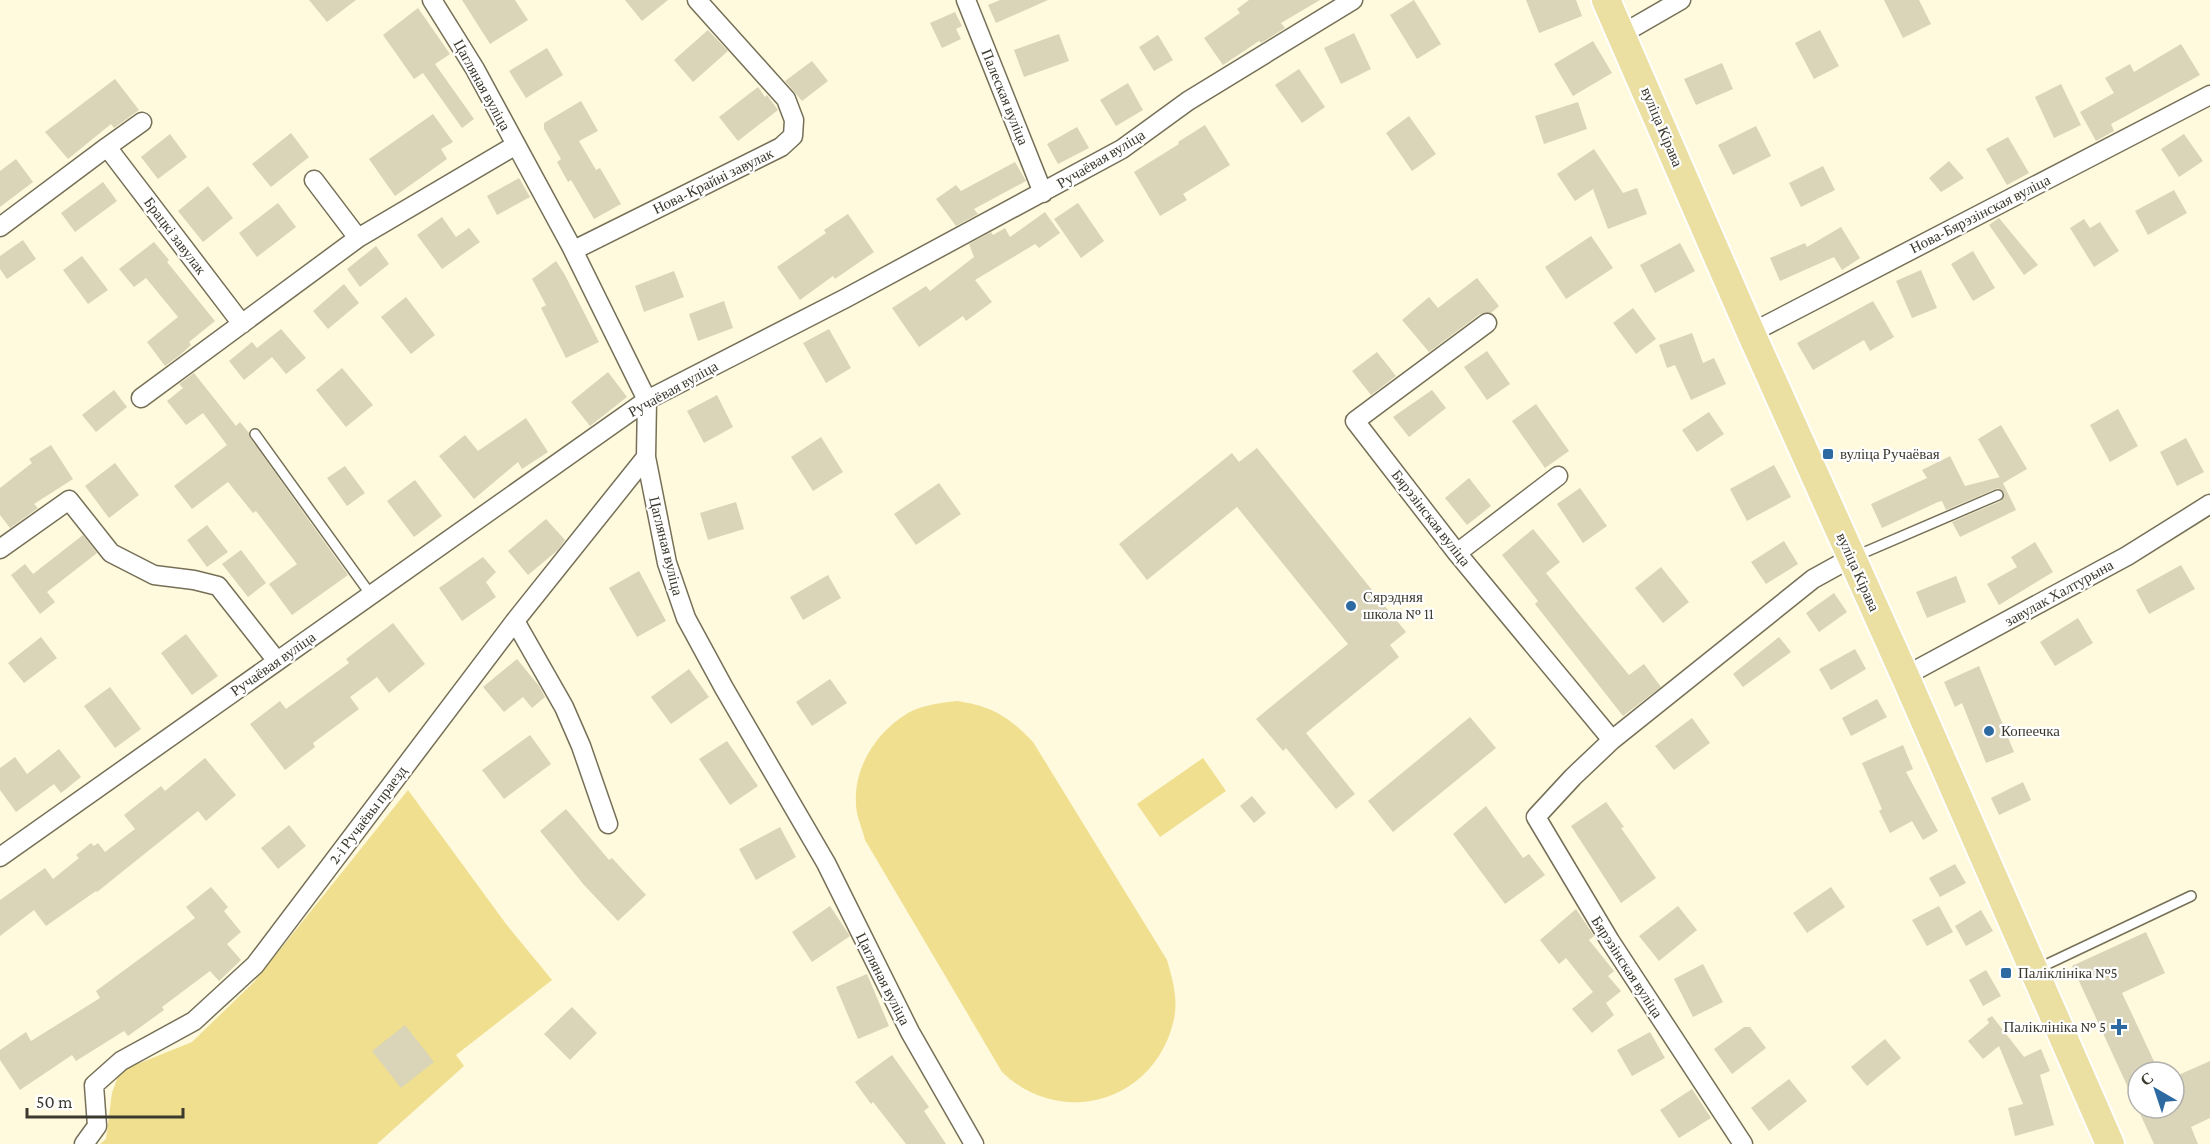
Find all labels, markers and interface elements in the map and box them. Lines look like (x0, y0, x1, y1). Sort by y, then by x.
street label: Цагляная вуліца (450, 37, 514, 134)
street label: Палеская вуліца (978, 47, 1032, 148)
street label: вуліца Кірава (1638, 85, 1686, 169)
street label: Ручаёвая вуліца (1054, 126, 1148, 192)
street label: Нова-Крайні завулак (650, 145, 776, 217)
street label: Нова-Бярэзінская вуліца (1907, 172, 2053, 256)
street label: Брацкі завулак (141, 194, 210, 278)
street label: Ручаёвая вуліца (626, 358, 721, 420)
place label: вуліца Ручаёвая (1840, 446, 1940, 462)
marker: вуліца Ручаёвая (1821, 447, 1835, 461)
street label: Бярэзінская вуліца (1388, 467, 1474, 570)
street label: Цагляная вуліца (646, 495, 686, 597)
street label: вуліца Кірава (1834, 530, 1883, 614)
street label: завулак Халтурына (2002, 556, 2116, 629)
place label: Сярэдняя школа № 11 (1363, 589, 1434, 622)
marker: Сярэдняя школа № 11 (1344, 599, 1358, 613)
street label: Ручаёвая вуліца (228, 629, 319, 699)
place label: Копеечка (2001, 723, 2060, 739)
marker: Копеечка (1982, 724, 1996, 738)
street label: 2-і Ручаёвы праезд (326, 763, 410, 867)
street label: Бярэзінская вуліца (1588, 913, 1666, 1021)
street label: Цагляная вуліца (853, 930, 913, 1028)
place label: Паліклініка №5 (2018, 965, 2118, 981)
marker: Паліклініка №5 (1999, 966, 2013, 980)
marker: Паліклініка № 5 (2110, 1018, 2128, 1036)
place label: Паліклініка № 5 (2003, 1019, 2106, 1035)
north arrow (2126, 1060, 2186, 1120)
text: С (2137, 1068, 2157, 1089)
scale bar (27, 1081, 183, 1119)
text: 50 m (36, 1092, 73, 1112)

